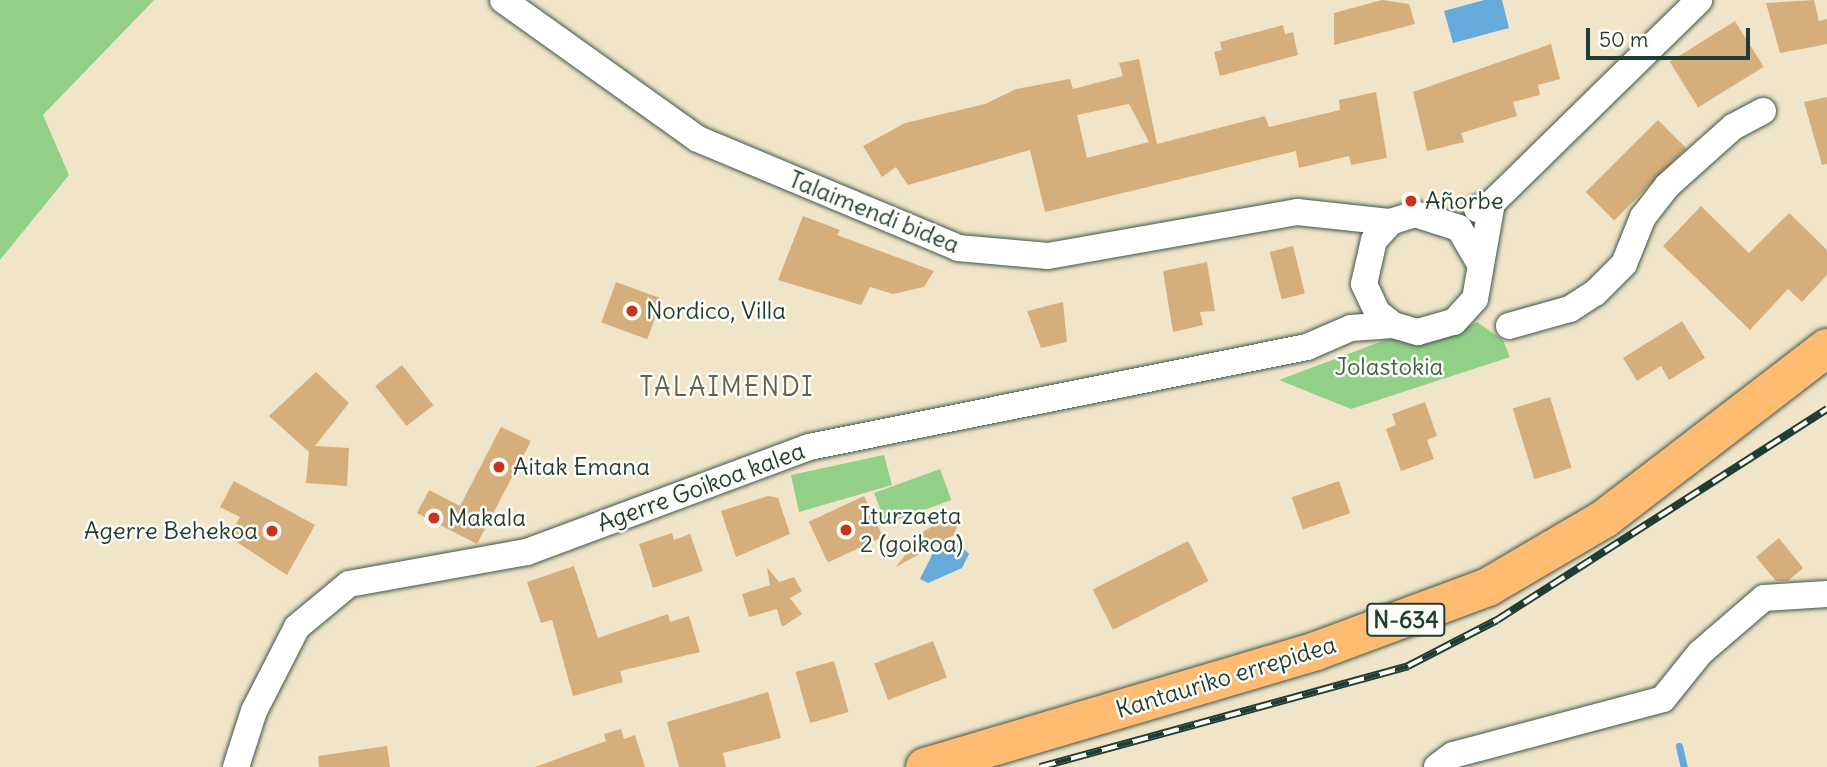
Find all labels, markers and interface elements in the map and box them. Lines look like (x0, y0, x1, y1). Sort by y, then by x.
scale bar (1589, 14, 1754, 58)
text: 50 m (1599, 26, 1648, 53)
street label: Talaimendi bidea (784, 165, 964, 259)
place label: Añorbe (1425, 187, 1504, 215)
marker: Añorbe (1403, 193, 1419, 209)
place label: Nordico, Villa (646, 297, 786, 325)
marker: Nordico, Villa (624, 303, 640, 319)
park label: Jolastokia (1335, 353, 1443, 381)
district label: TALAIMENDI (641, 371, 813, 403)
street label: Agerre Goikoa kalea (594, 436, 808, 538)
place label: Aitak Emana (513, 453, 650, 481)
marker: Aitak Emana (491, 459, 507, 475)
place label: Iturzaeta 2 (goikoa) (860, 502, 963, 558)
place label: Makala (448, 504, 526, 532)
marker: Makala (426, 510, 442, 526)
place label: Agerre Behekoa (84, 517, 258, 545)
marker: Iturzaeta 2 (goikoa) (838, 522, 854, 538)
marker: Agerre Behekoa (264, 523, 280, 539)
road number: N-634 (1366, 600, 1446, 640)
street label: Kantauriko errepidea (1112, 630, 1340, 724)

